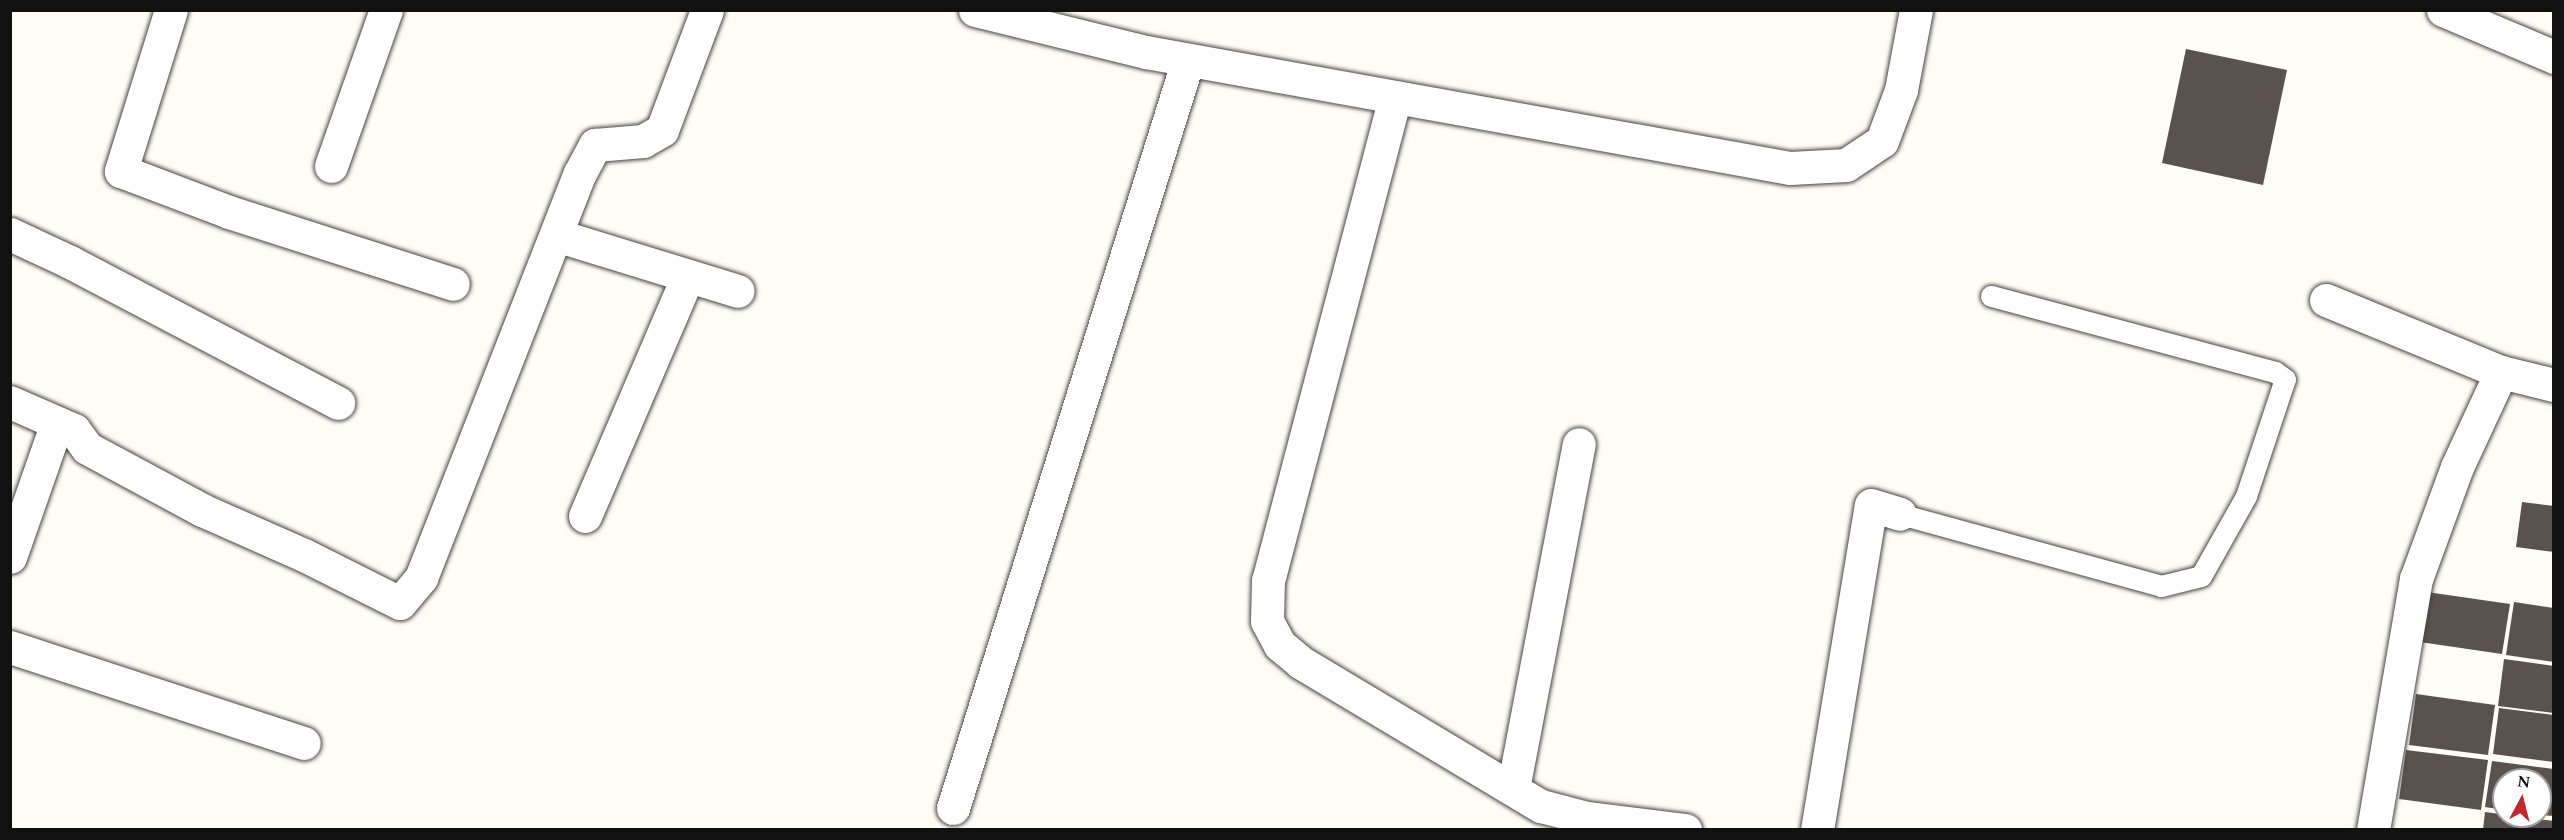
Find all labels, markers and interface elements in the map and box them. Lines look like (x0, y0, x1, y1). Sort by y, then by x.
north arrow (2492, 768, 2552, 828)
text: N (2516, 769, 2532, 795)

